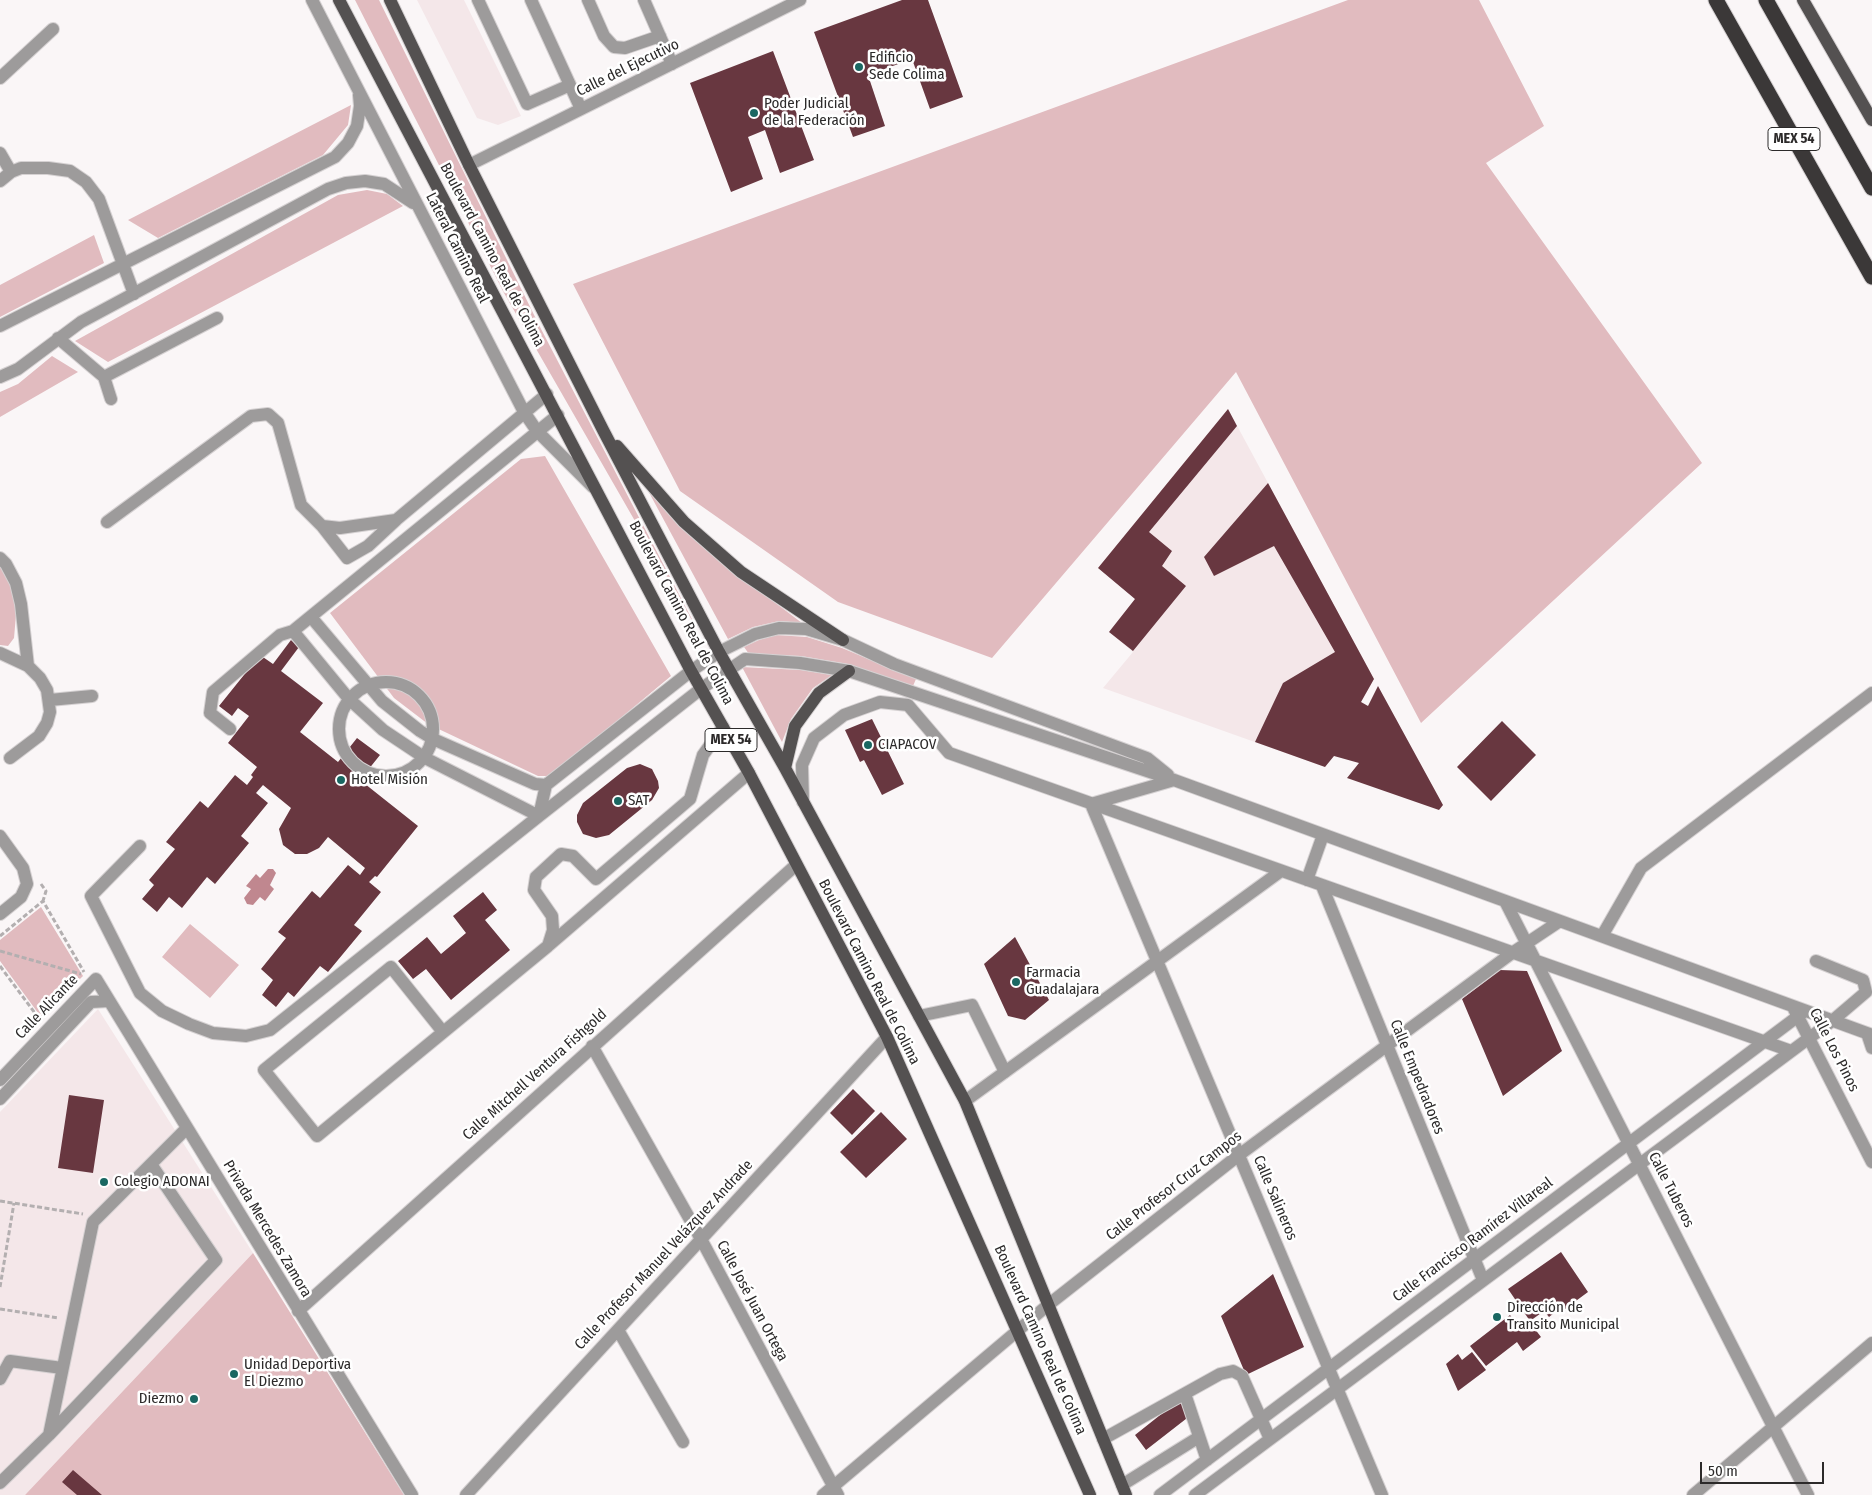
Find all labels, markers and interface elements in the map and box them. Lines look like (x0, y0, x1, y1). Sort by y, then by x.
street label: Calle del Ejecutivo (574, 35, 682, 101)
place label: Edificio Sede Colima (869, 49, 945, 84)
marker: Edificio Sede Colima (853, 61, 865, 73)
place label: Poder Judicial de la Federación (764, 95, 865, 130)
marker: Poder Judicial de la Federación (748, 107, 760, 119)
road number: MEX 54 (1768, 128, 1820, 150)
street label: Boulevard Camino Real de Colima (436, 160, 548, 350)
street label: Lateral Camino Real (421, 190, 493, 306)
street label: Boulevard Camino Real de Colima (625, 518, 737, 708)
road number: MEX 54 (705, 728, 757, 752)
place label: CIAPACOV (878, 736, 936, 754)
marker: CIAPACOV (862, 739, 874, 751)
place label: Hotel Misión (351, 771, 428, 789)
marker: Hotel Misión (335, 774, 347, 786)
place label: SAT (628, 792, 649, 810)
marker: SAT (612, 795, 624, 807)
street label: Boulevard Camino Real de Colima (814, 876, 924, 1068)
place label: Farmacia Guadalajara (1026, 964, 1099, 999)
street label: Calle Alicante (12, 971, 82, 1043)
marker: Farmacia Guadalajara (1010, 976, 1022, 988)
street label: Calle Los Pinos (1805, 1005, 1863, 1095)
street label: Calle Mitchell Ventura Fishgold (459, 1006, 611, 1144)
street label: Calle Empedradores (1386, 1017, 1448, 1137)
street label: Calle Profesor Cruz Campos (1103, 1127, 1245, 1245)
street label: Calle Tuberos (1644, 1149, 1698, 1231)
street label: Calle Salineros (1249, 1153, 1301, 1243)
street label: Calle Profesor Manuel Velázquez Andrade (571, 1156, 757, 1354)
street label: Privada Mercedes Zamora (219, 1157, 315, 1301)
place label: Colegio ADONAI (114, 1173, 210, 1191)
street label: Calle Francisco Ramírez Villareal (1389, 1174, 1557, 1306)
marker: Colegio ADONAI (98, 1176, 110, 1188)
street label: Calle José Juan Ortega (713, 1237, 791, 1365)
street label: Boulevard Camino Real de Colima (990, 1242, 1090, 1438)
place label: Dirección de Transito Municipal (1507, 1299, 1619, 1334)
marker: Dirección de Transito Municipal (1491, 1311, 1503, 1323)
place label: Unidad Deportiva El Diezmo (244, 1356, 351, 1391)
marker: Unidad Deportiva El Diezmo (228, 1368, 240, 1380)
place label: Diezmo (139, 1390, 184, 1408)
marker: Diezmo (188, 1393, 200, 1405)
scale bar (1702, 1452, 1826, 1484)
text: 50 m (1708, 1462, 1738, 1480)

